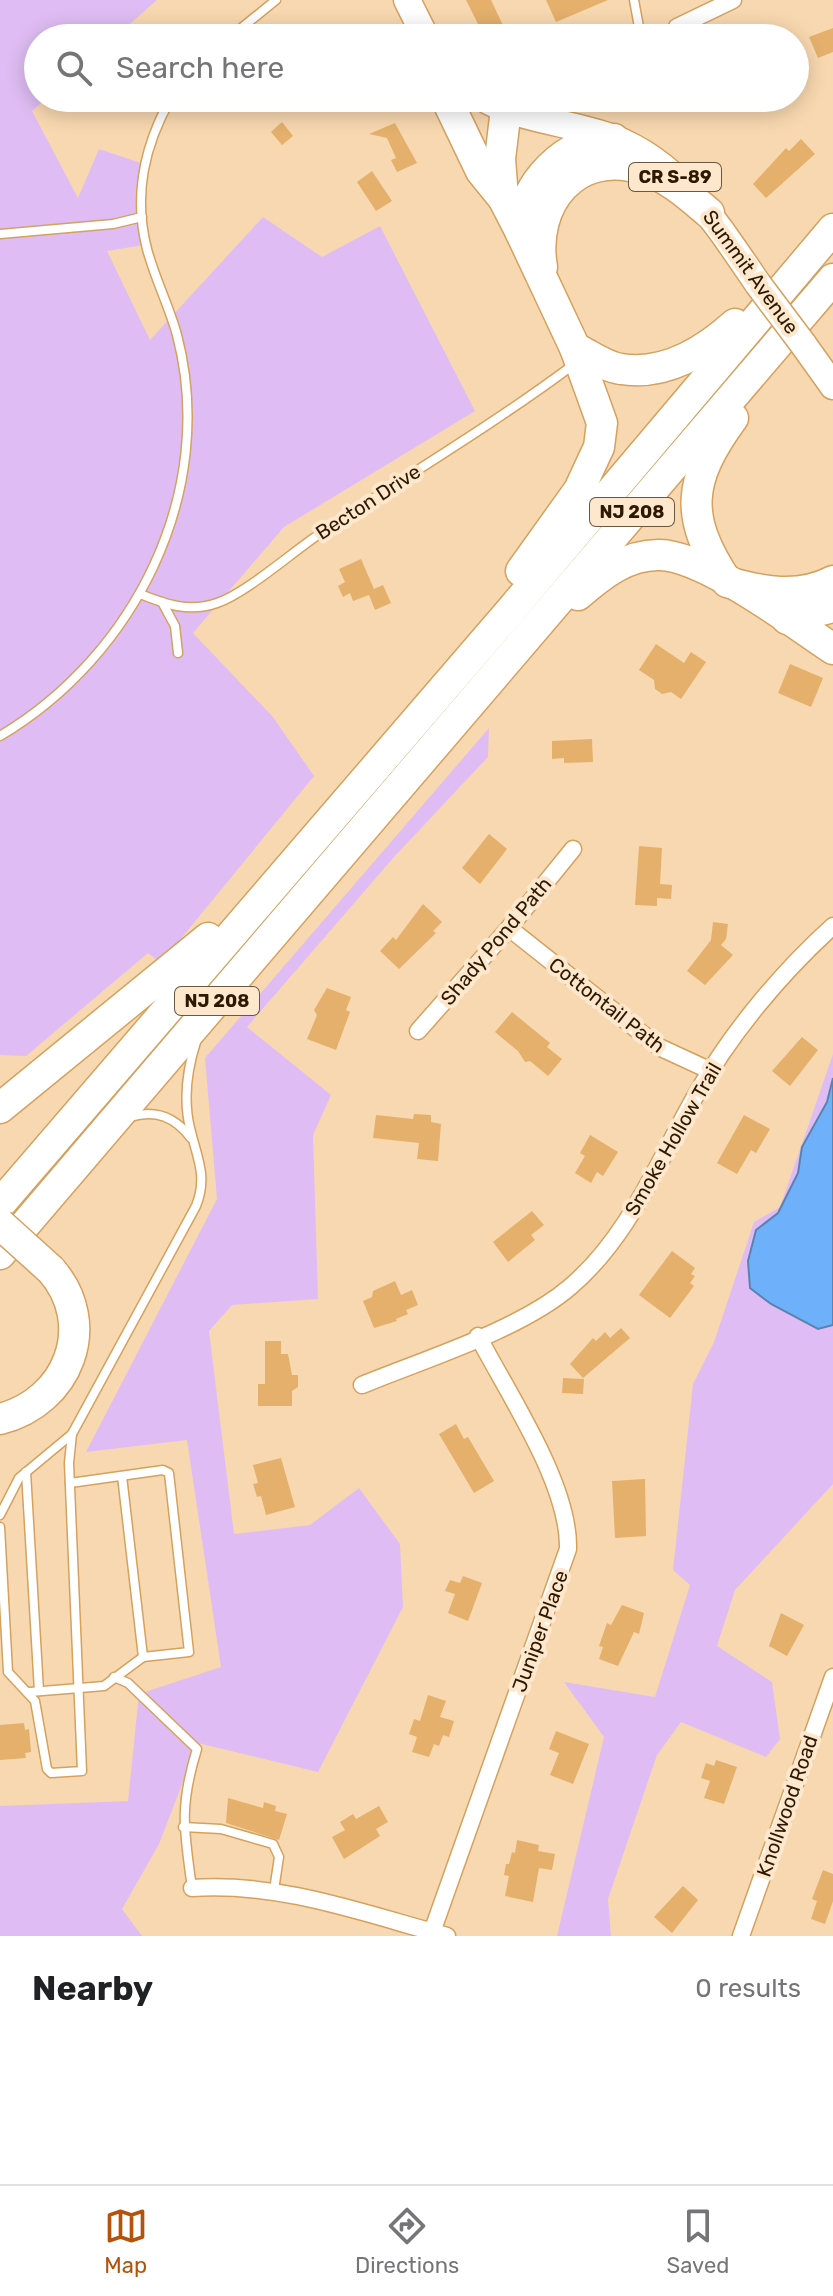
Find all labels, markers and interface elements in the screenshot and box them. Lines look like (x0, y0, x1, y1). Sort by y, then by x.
search box (24, 24, 809, 112)
icon: search (52, 46, 96, 90)
text: Search here (116, 50, 284, 86)
road number: CR S-89 (629, 163, 721, 191)
street label: Summit Avenue (698, 205, 804, 339)
street label: Becton Drive (311, 459, 425, 545)
road number: NJ 208 (590, 498, 674, 526)
street label: Shady Pond Path (435, 872, 557, 1010)
street label: Cottontail Path (544, 952, 670, 1058)
road number: NJ 208 (175, 987, 259, 1015)
street label: Smoke Hollow Trail (619, 1058, 727, 1220)
street label: Juniper Place (507, 1567, 573, 1695)
street label: Knollwood Road (752, 1732, 822, 1880)
text: Nearby (32, 1968, 153, 2009)
text: 0 results (695, 1973, 801, 2004)
tab: Map (104, 2204, 148, 2279)
tab: Directions (355, 2204, 459, 2279)
tab: Saved (667, 2204, 729, 2279)

